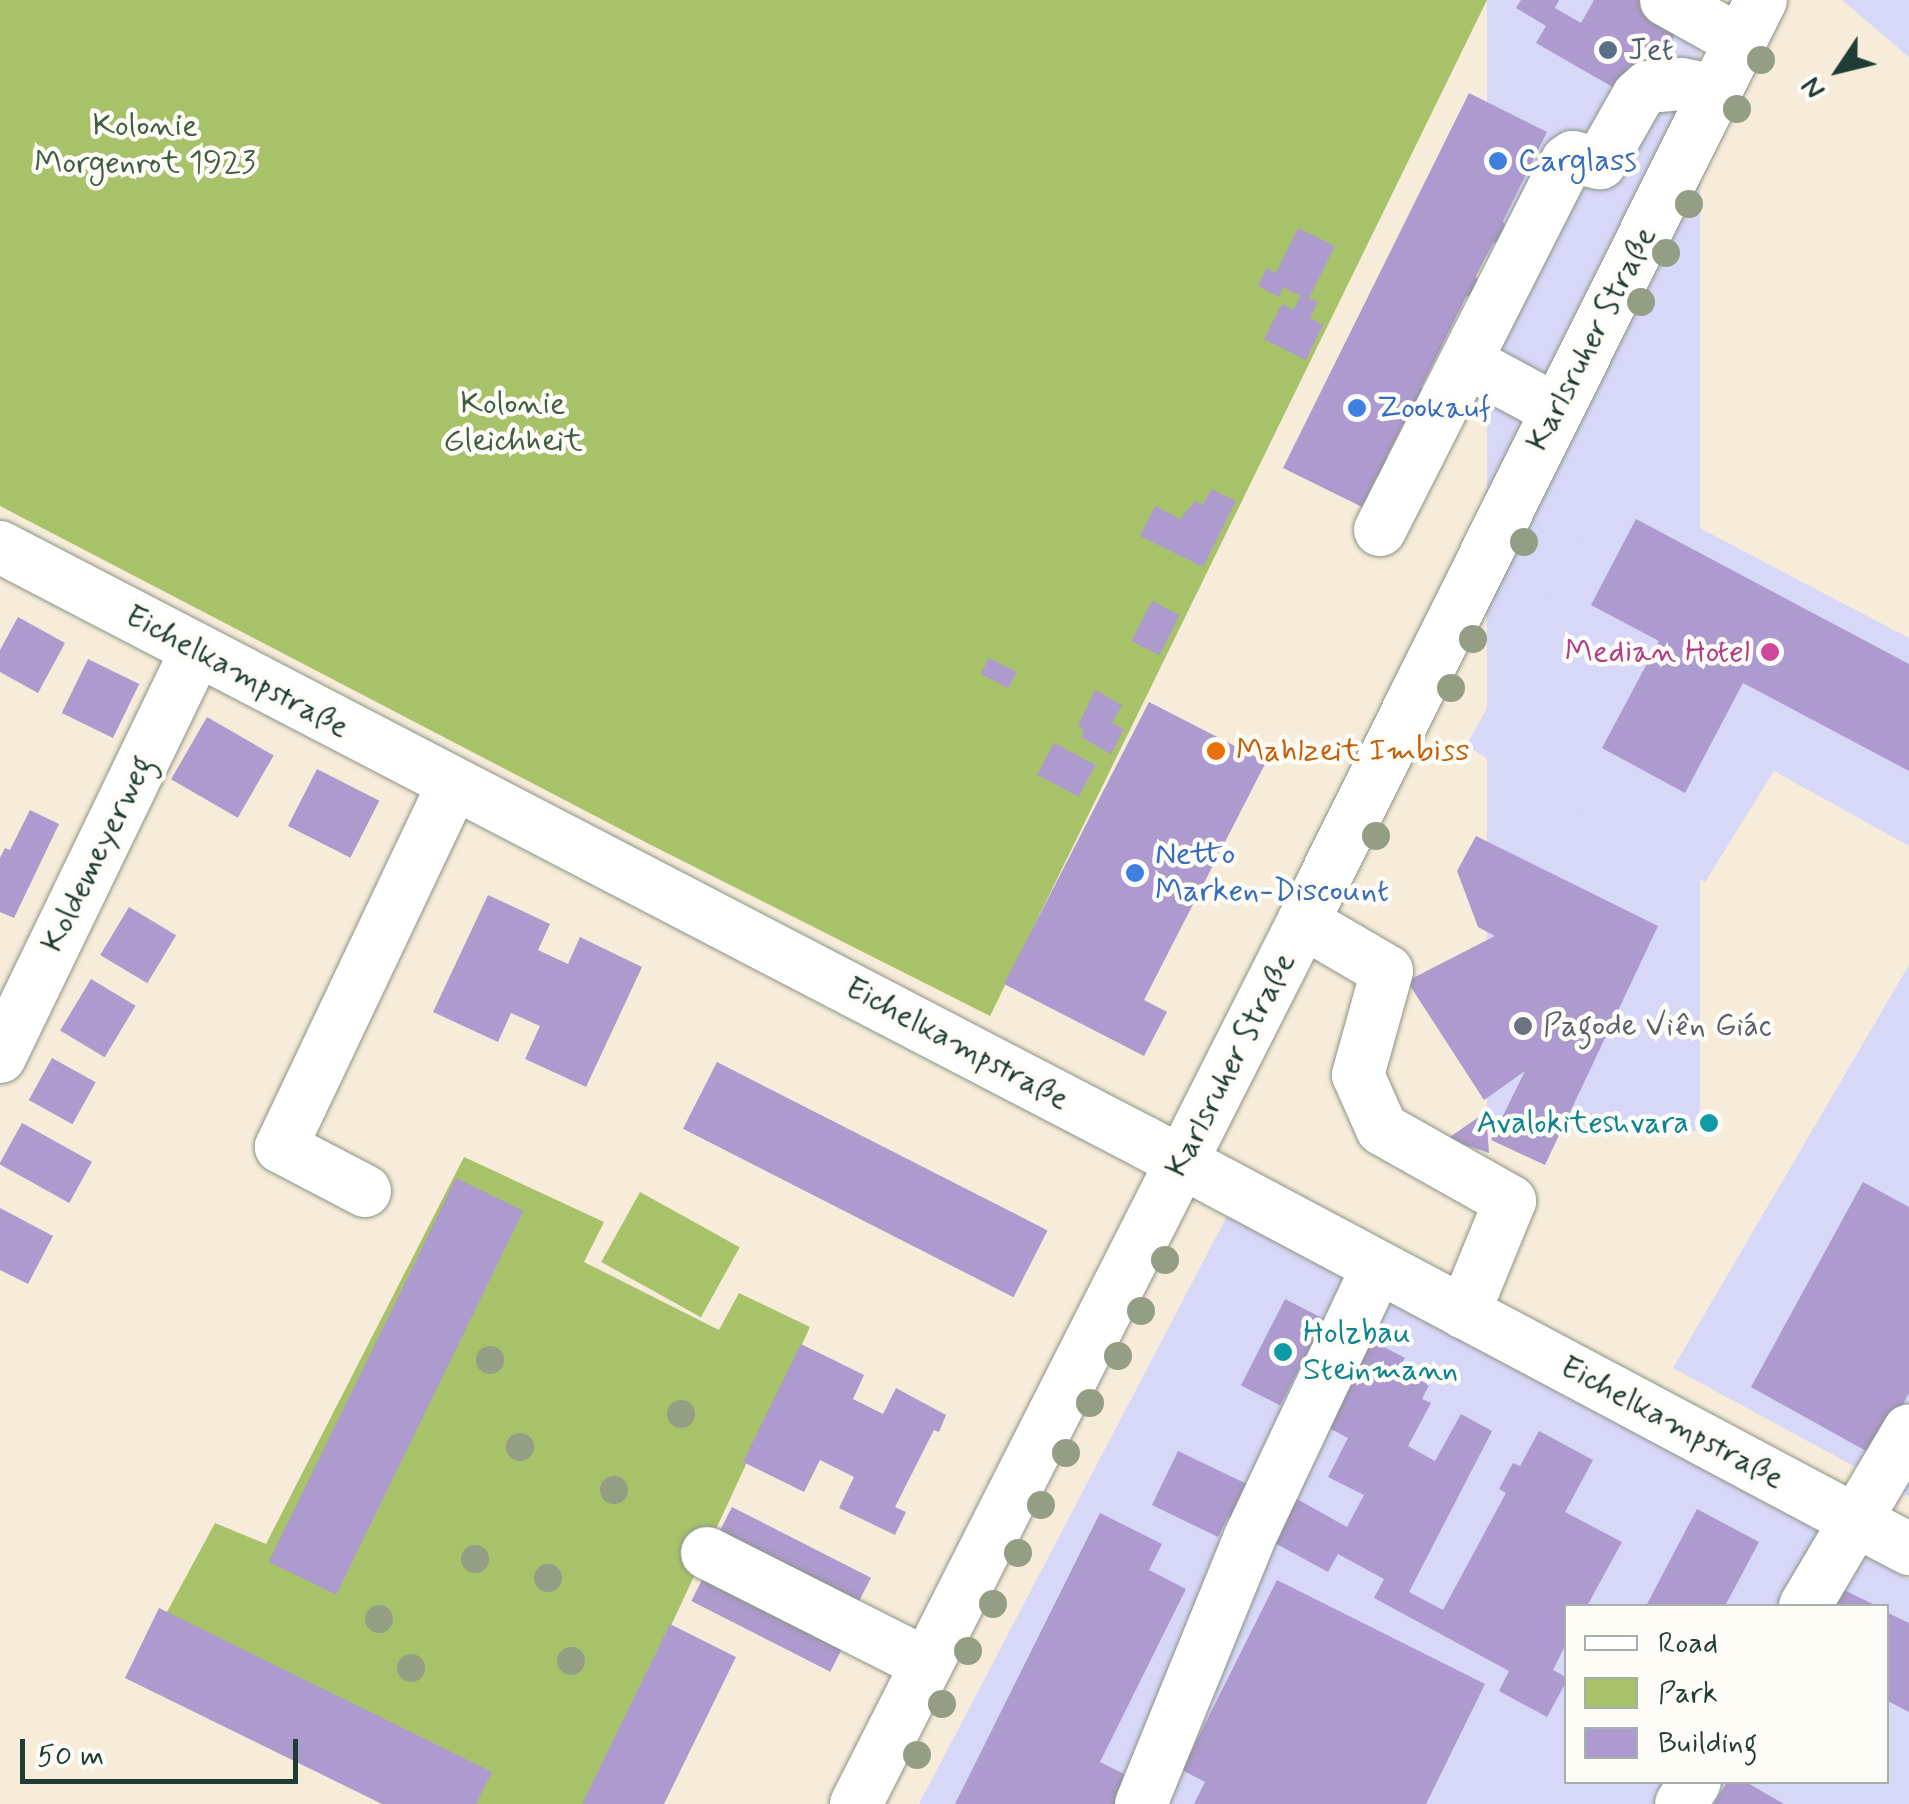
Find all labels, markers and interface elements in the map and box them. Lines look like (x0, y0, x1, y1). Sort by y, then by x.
north arrow (1789, 20, 1889, 120)
place label: Jet (1628, 31, 1674, 69)
marker: Jet (1597, 39, 1619, 61)
text: N (1794, 69, 1835, 106)
park label: Kolonie Morgenrot 1923 (34, 108, 256, 183)
place label: Carglass (1518, 142, 1637, 180)
marker: Carglass (1487, 150, 1509, 172)
street label: Karlsruher Straße (1519, 220, 1665, 458)
park label: Kolonie Gleichheit (443, 386, 583, 461)
place label: Zookauf (1377, 389, 1491, 427)
marker: Zookauf (1346, 397, 1368, 419)
street label: Eichelkampstraße (119, 597, 355, 747)
place label: Median Hotel (1565, 633, 1750, 671)
marker: Median Hotel (1759, 641, 1781, 663)
place label: Mahlzeit Imbiss (1236, 732, 1464, 770)
marker: Mahlzeit Imbiss (1205, 740, 1227, 762)
street label: Koldemeyerweg (34, 749, 162, 959)
place label: Netto Marken-Discount (1155, 836, 1389, 911)
marker: Netto Marken-Discount (1124, 862, 1146, 884)
street label: Karlsruher Straße (1158, 946, 1304, 1184)
street label: Eichelkampstraße (839, 969, 1075, 1119)
place label: Pagode Viên Giác (1543, 1007, 1771, 1045)
marker: Pagode Viên Giác (1512, 1015, 1534, 1037)
place label: Avalokiteshvara (1476, 1104, 1689, 1142)
marker: Avalokiteshvara (1698, 1112, 1720, 1134)
place label: Holzbau Steinmann (1303, 1315, 1458, 1390)
marker: Holzbau Steinmann (1272, 1341, 1294, 1363)
street label: Eichelkampstraße (1554, 1348, 1790, 1498)
legend (1564, 1604, 1889, 1784)
text: Road (1658, 1624, 1718, 1663)
text: Park (1658, 1674, 1718, 1713)
scale bar (25, 1719, 302, 1781)
text: Building (1658, 1724, 1757, 1763)
text: 50 m (37, 1737, 104, 1776)

